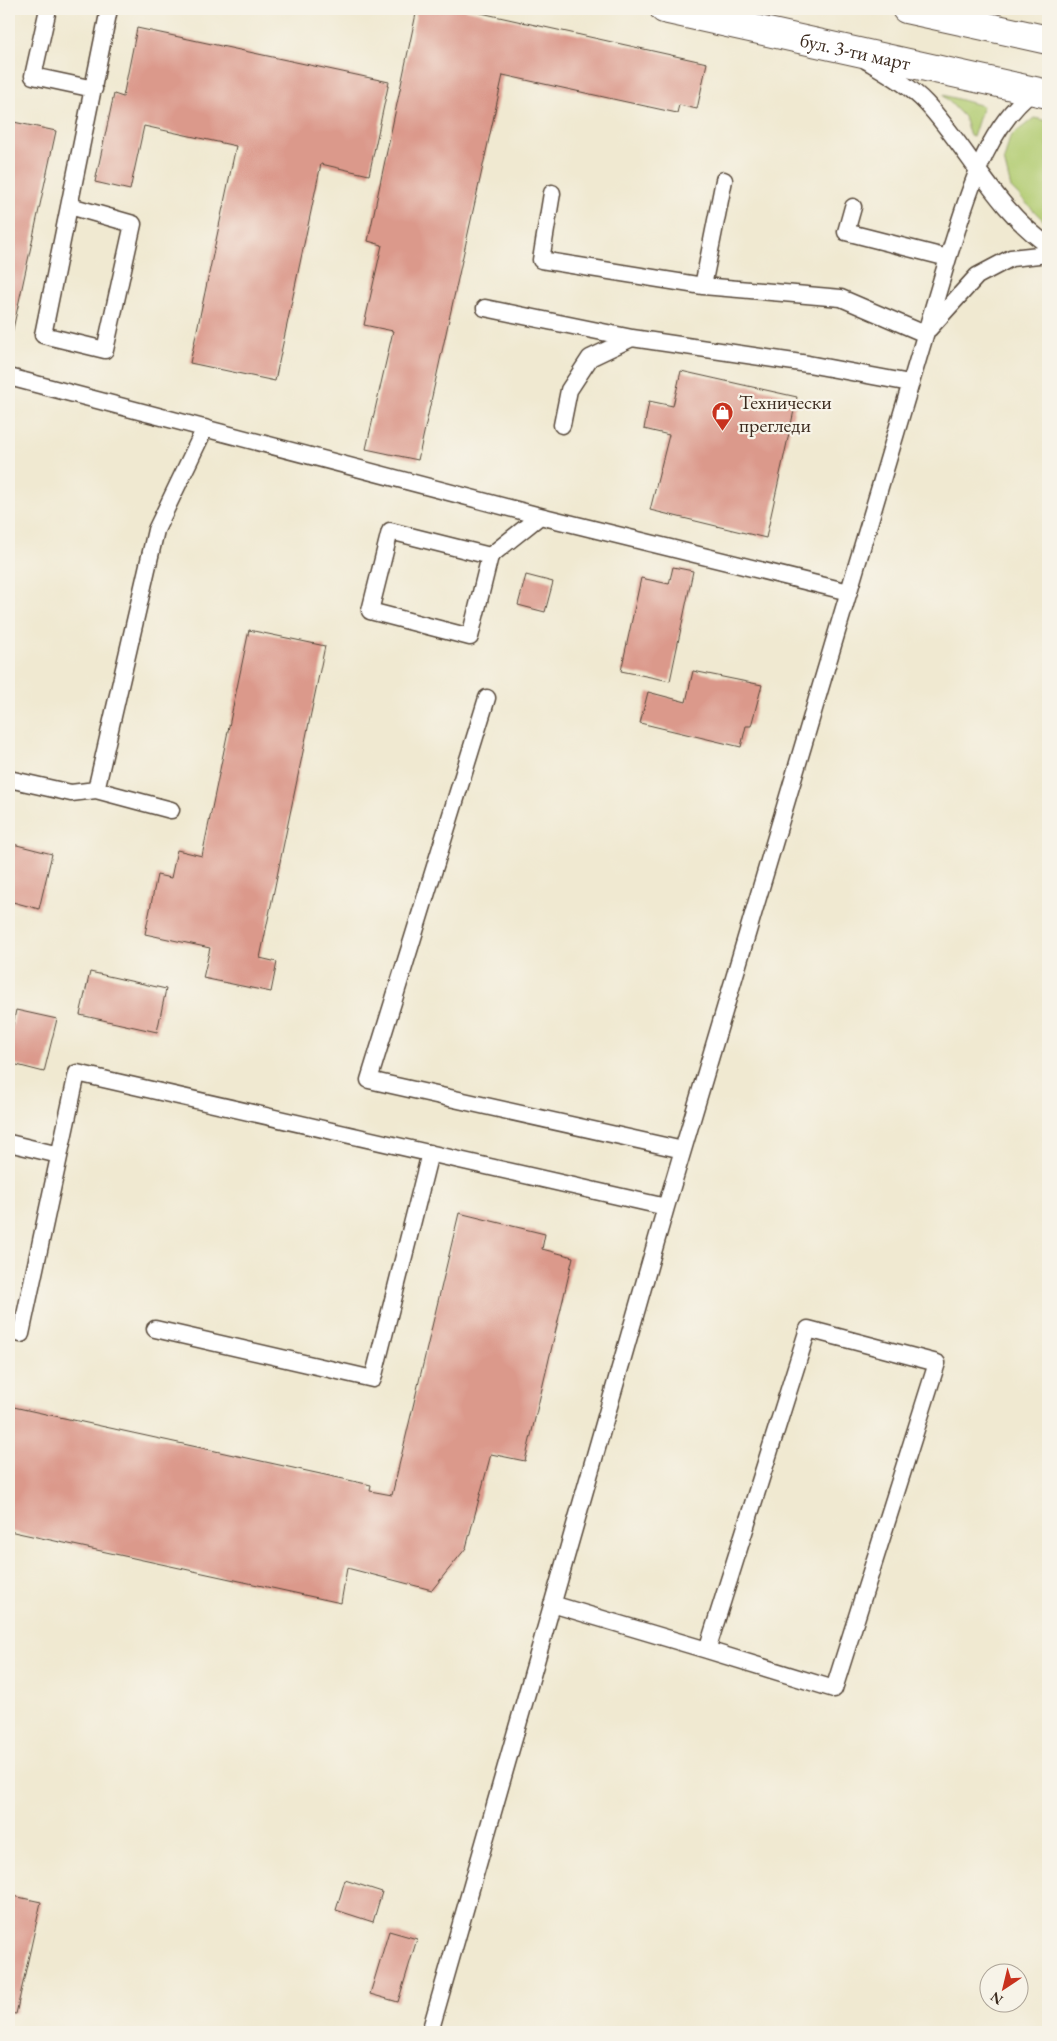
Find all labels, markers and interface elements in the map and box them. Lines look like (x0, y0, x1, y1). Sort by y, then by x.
street label: бул. 3-ти март (798, 27, 913, 76)
place label: Технически прегледи (739, 389, 832, 438)
shop icon: Технически прегледи (711, 401, 735, 432)
north arrow (980, 1964, 1030, 2014)
text: N (986, 1988, 1006, 2009)

